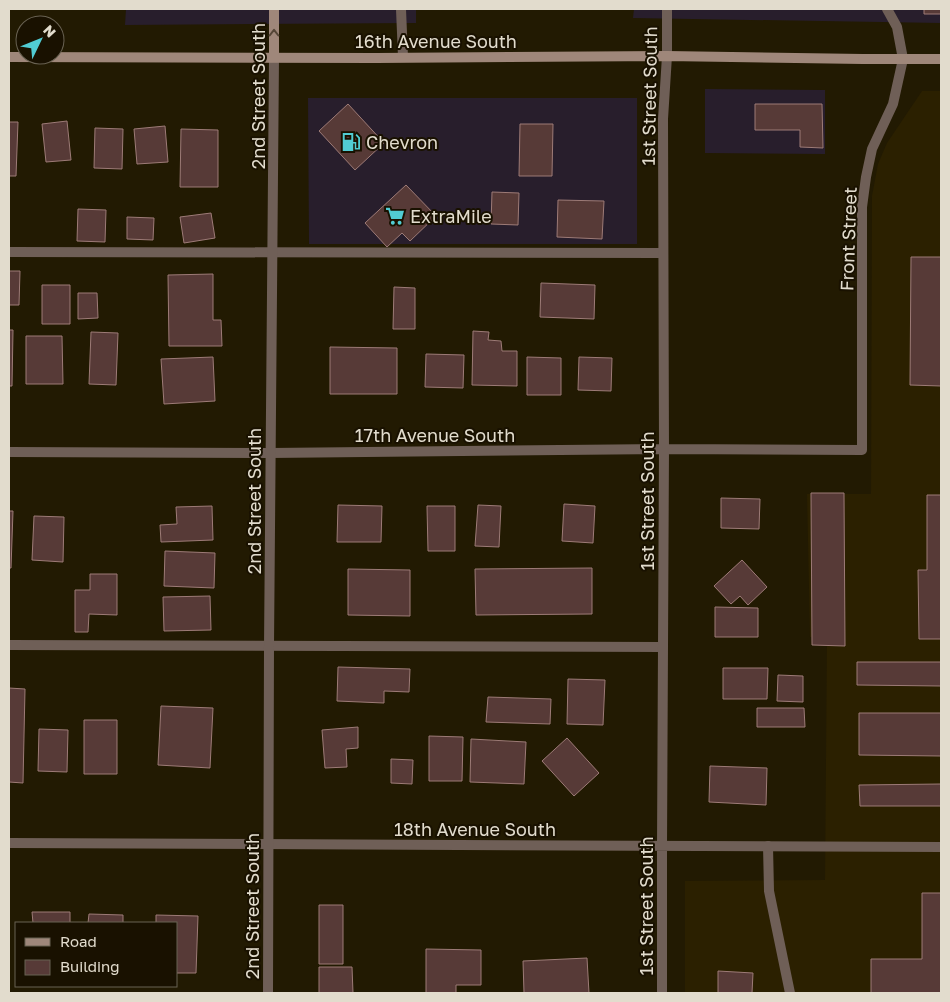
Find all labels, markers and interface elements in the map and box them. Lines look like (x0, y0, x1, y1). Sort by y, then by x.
north arrow (15, 15, 65, 65)
text: N (40, 21, 60, 40)
street label: 2nd Street South (247, 23, 269, 169)
street label: 1st Street South (637, 26, 661, 166)
one-way arrow (269, 29, 279, 36)
street label: 16th Avenue South (355, 30, 517, 52)
fuel station icon: Chevron (340, 131, 362, 153)
place label: Chevron (366, 131, 438, 153)
street label: Front Street (835, 187, 861, 291)
supermarket icon: ExtraMile (384, 205, 406, 227)
place label: ExtraMile (410, 205, 492, 227)
street label: 17th Avenue South (355, 424, 515, 446)
street label: 2nd Street South (243, 428, 265, 574)
street label: 1st Street South (636, 431, 658, 571)
street label: 18th Avenue South (394, 818, 556, 840)
street label: 2nd Street South (241, 833, 263, 979)
street label: 1st Street South (635, 836, 657, 976)
legend (15, 922, 178, 987)
text: Road (60, 932, 97, 950)
text: Building (60, 957, 120, 975)

